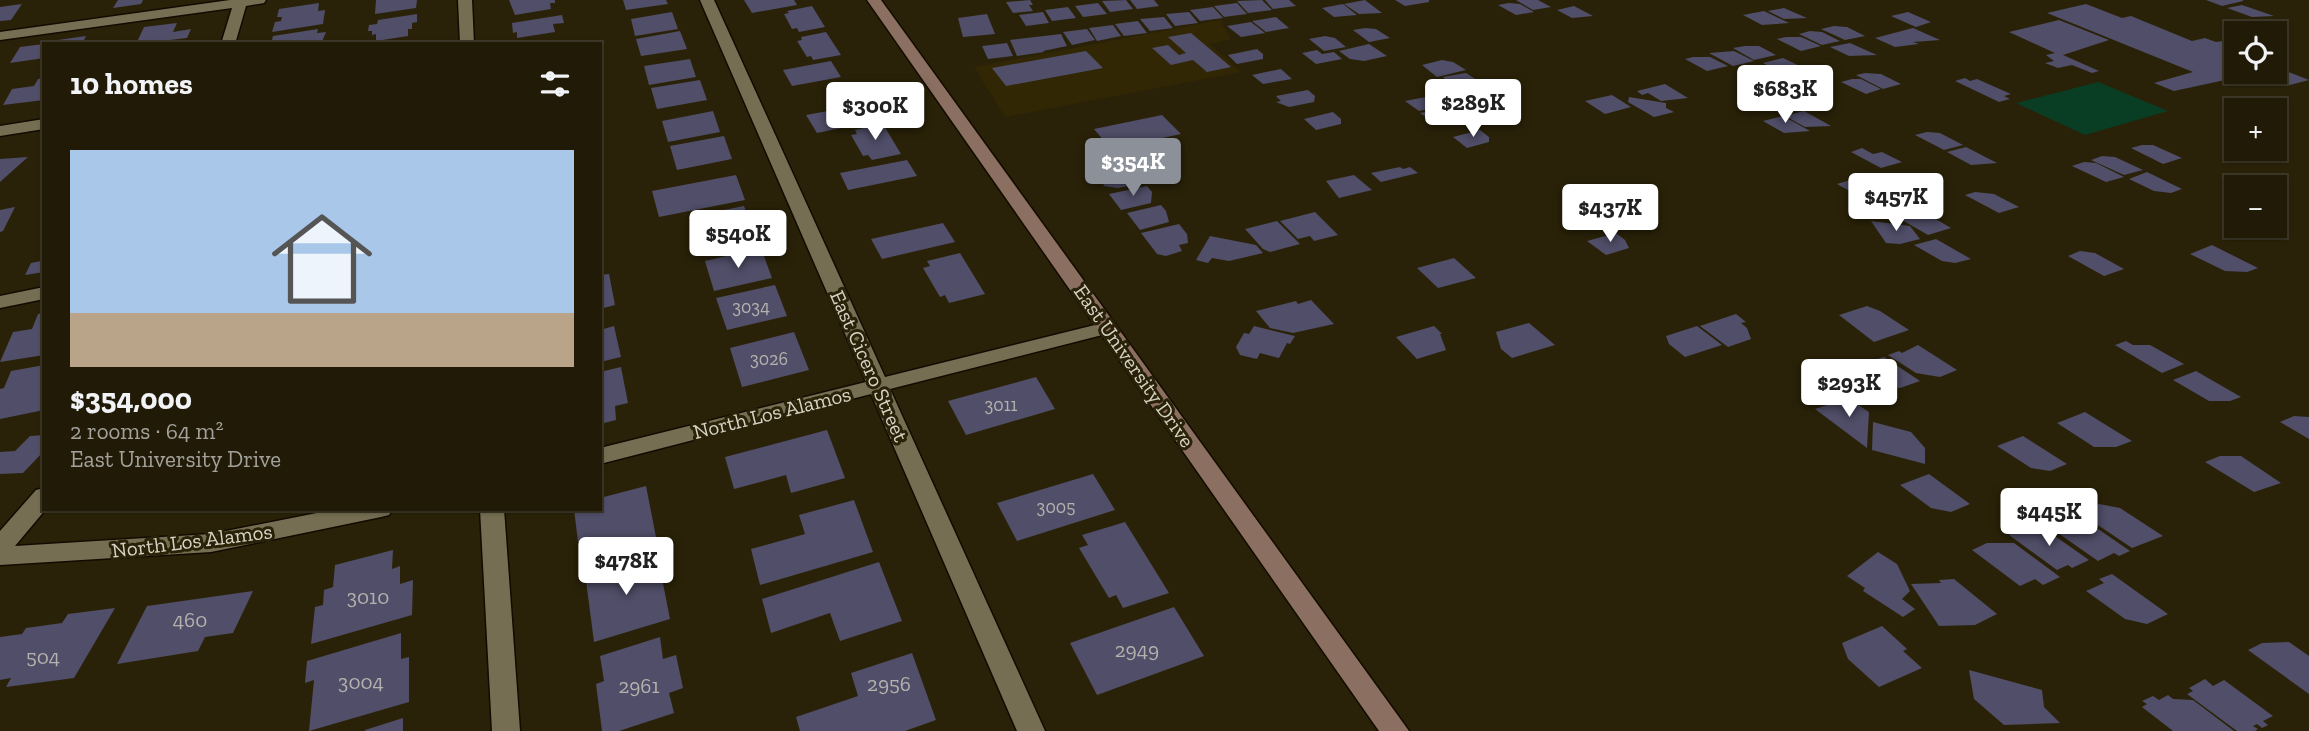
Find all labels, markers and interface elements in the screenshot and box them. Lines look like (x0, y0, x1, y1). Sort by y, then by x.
map controls (2224, 21, 2287, 238)
button: locate (2224, 21, 2287, 84)
icon: filters (536, 65, 574, 103)
text: 10 homes (70, 66, 193, 102)
pin: $683K (1736, 66, 1834, 125)
text: $683K (1753, 74, 1817, 102)
pin: $289K (1424, 80, 1522, 139)
pin: $300K (826, 82, 924, 142)
text: $289K (1441, 88, 1505, 116)
text: $300K (842, 91, 908, 119)
button: + (2224, 98, 2287, 161)
pin: $354K (1084, 138, 1182, 198)
text: $354K (1101, 147, 1165, 175)
pin: $457K (1847, 174, 1945, 233)
button: − (2224, 175, 2287, 238)
text: $457K (1864, 182, 1928, 210)
pin: $437K (1561, 184, 1659, 244)
text: $437K (1578, 193, 1642, 221)
icon: home (259, 196, 385, 322)
pin: $540K (689, 210, 787, 270)
text: $540K (705, 219, 771, 247)
street label: East University Drive (1069, 280, 1200, 452)
street label: East Cicero Street (825, 286, 914, 446)
house number: 3034 (732, 296, 770, 318)
house number: 3026 (750, 348, 788, 370)
pin: $293K (1800, 360, 1898, 419)
text: $293K (1817, 368, 1881, 396)
text: $354,000 (70, 381, 192, 417)
street label: North Los Alamos (690, 381, 853, 444)
house number: 3011 (984, 394, 1018, 416)
text: 2 rooms · 64 m² (70, 417, 223, 445)
text: East University Drive (70, 445, 281, 473)
pin: $445K (2000, 489, 2098, 548)
house number: 3005 (1037, 496, 1075, 518)
text: $445K (2016, 497, 2082, 525)
street label: North Los Alamos (110, 518, 274, 563)
pin: $478K (577, 538, 675, 597)
text: $478K (594, 546, 658, 574)
house number: 3010 (347, 584, 389, 609)
house number: 460 (173, 607, 207, 632)
house number: 2949 (1115, 637, 1159, 662)
house number: 504 (26, 644, 60, 669)
house number: 3004 (338, 669, 384, 694)
house number: 2956 (867, 671, 911, 696)
house number: 2961 (618, 673, 660, 698)

